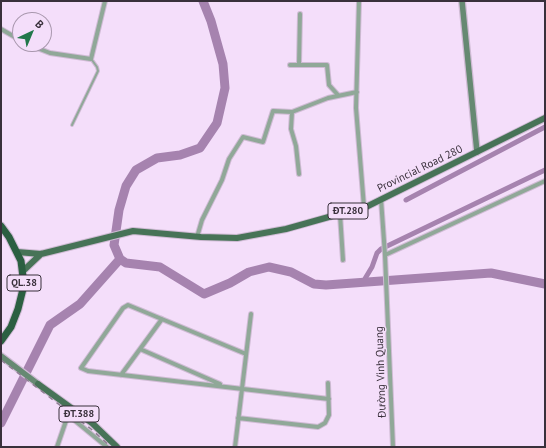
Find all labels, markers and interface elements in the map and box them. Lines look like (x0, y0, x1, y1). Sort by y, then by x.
north arrow (12, 12, 52, 52)
text: B (32, 17, 47, 31)
street label: Provincial Road 280 (375, 143, 465, 195)
road number: ĐT.280 (328, 203, 368, 219)
road number: QL.38 (7, 275, 41, 291)
street label: Đường Vinh Quang (373, 326, 389, 418)
road number: ĐT.388 (59, 406, 99, 422)

